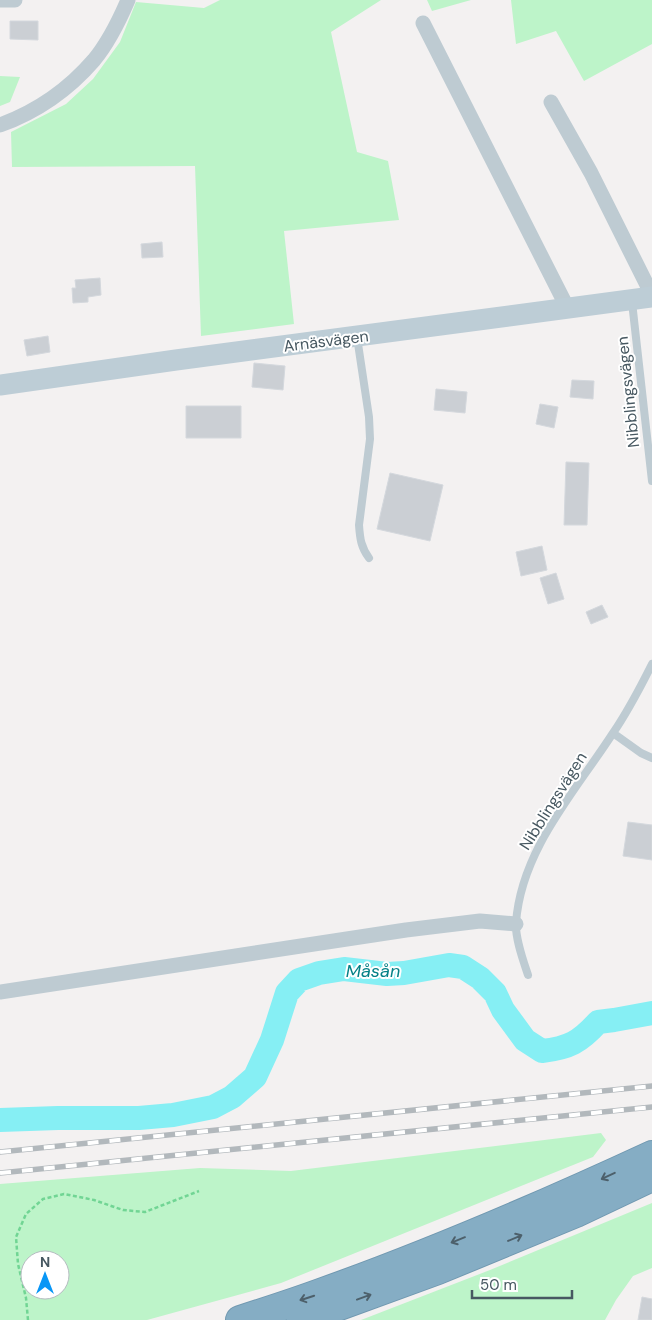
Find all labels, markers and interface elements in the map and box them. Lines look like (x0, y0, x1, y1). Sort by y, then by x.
street label: Arnäsvägen (282, 325, 370, 357)
street label: Nibblingsvägen (612, 335, 644, 449)
street label: Nibblingsvägen (515, 748, 591, 854)
water label: Måsån (346, 959, 400, 983)
one-way arrow (601, 1171, 616, 1181)
one-way arrow (507, 1233, 522, 1243)
one-way arrow (451, 1235, 466, 1245)
north arrow (20, 1250, 70, 1300)
text: N (40, 1253, 50, 1271)
scale bar (472, 1268, 572, 1300)
text: 50 m (480, 1275, 517, 1295)
one-way arrow (356, 1292, 371, 1301)
one-way arrow (299, 1294, 315, 1303)

